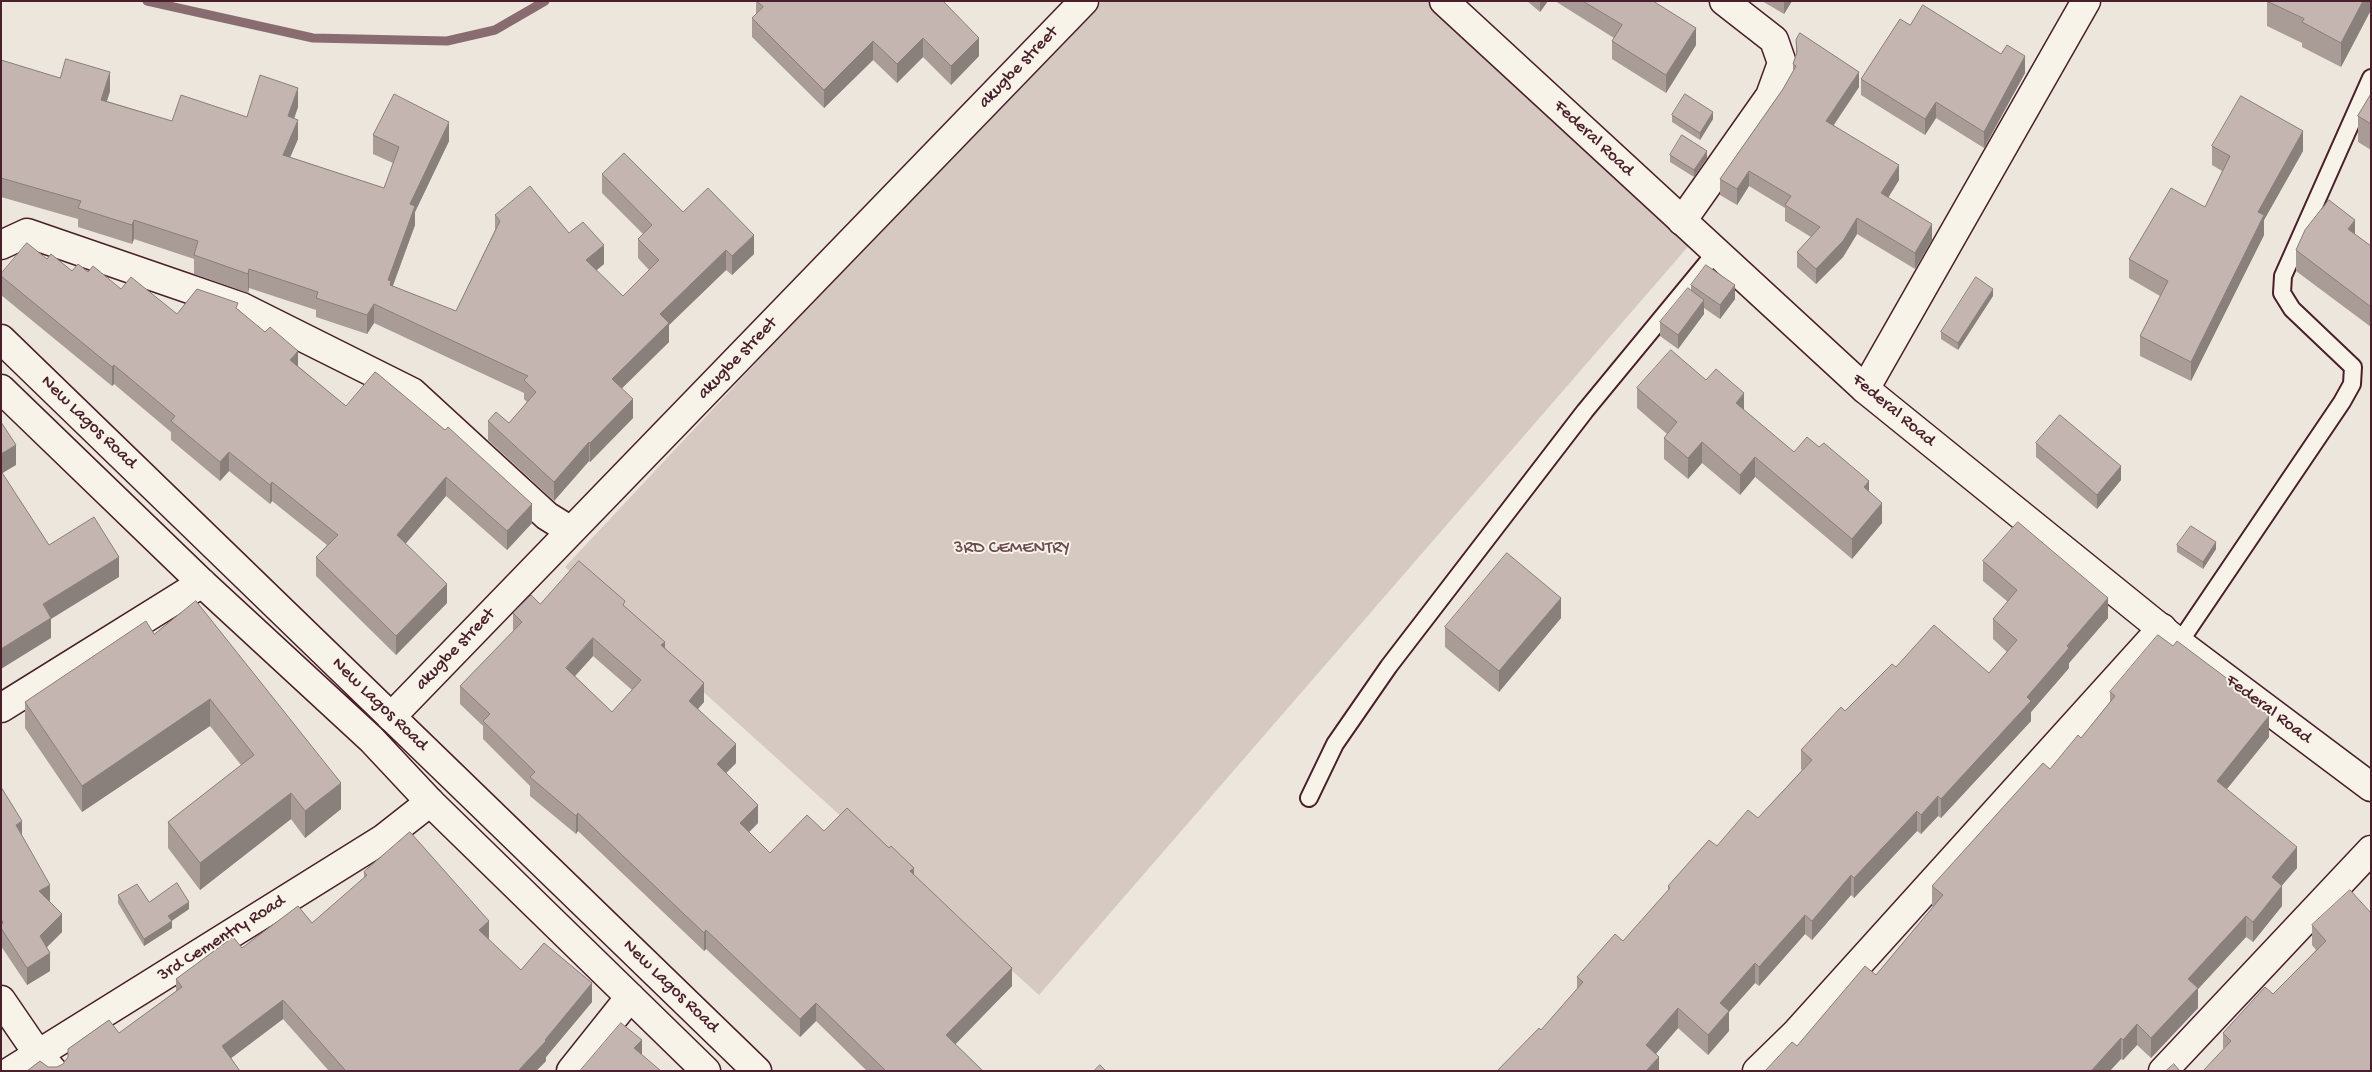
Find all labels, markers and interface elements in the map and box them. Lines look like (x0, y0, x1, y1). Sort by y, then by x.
street label: akugbe street (974, 22, 1064, 114)
street label: Federal Road (1548, 96, 1638, 182)
street label: akugbe street (693, 313, 783, 405)
street label: Federal Road (1847, 370, 1939, 452)
street label: New Lagos Road (35, 372, 141, 474)
park label: 3RD CEMENTRY (954, 538, 1070, 560)
street label: akugbe street (411, 604, 501, 696)
street label: New Lagos Road (326, 654, 432, 756)
street label: Federal Road (2221, 671, 2315, 749)
street label: 3rd Cementry Road (154, 891, 290, 987)
street label: New Lagos Road (617, 936, 723, 1038)

